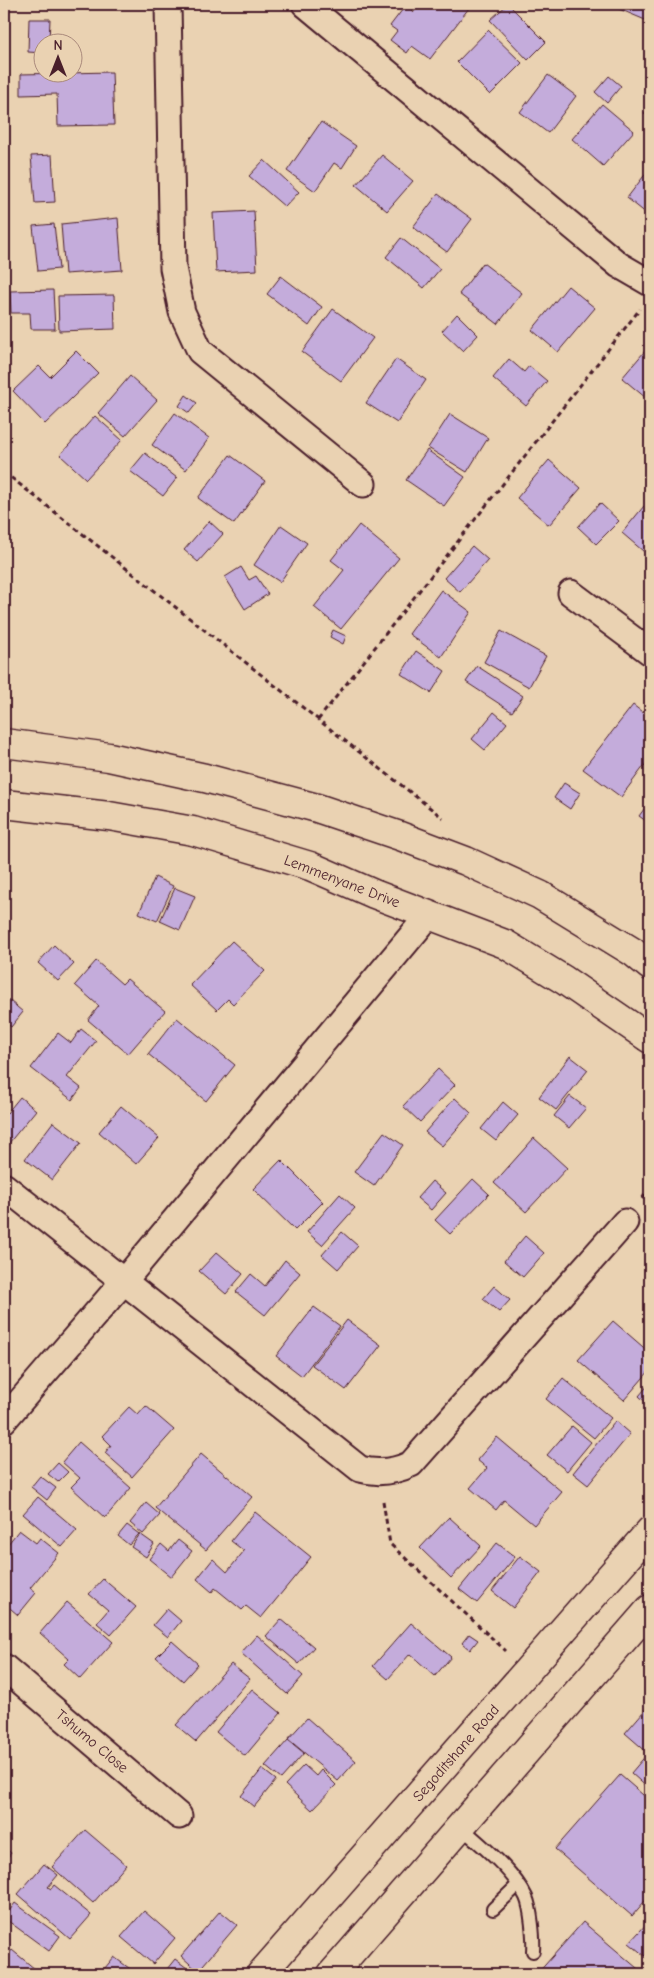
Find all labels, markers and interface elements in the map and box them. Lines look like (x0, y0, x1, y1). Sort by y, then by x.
north arrow (32, 32, 82, 82)
text: N (53, 37, 63, 54)
street label: Lemmenyane Drive (281, 851, 403, 912)
street label: Segoditshane Road (409, 1701, 503, 1805)
street label: Tshumo Close (52, 1705, 132, 1777)

